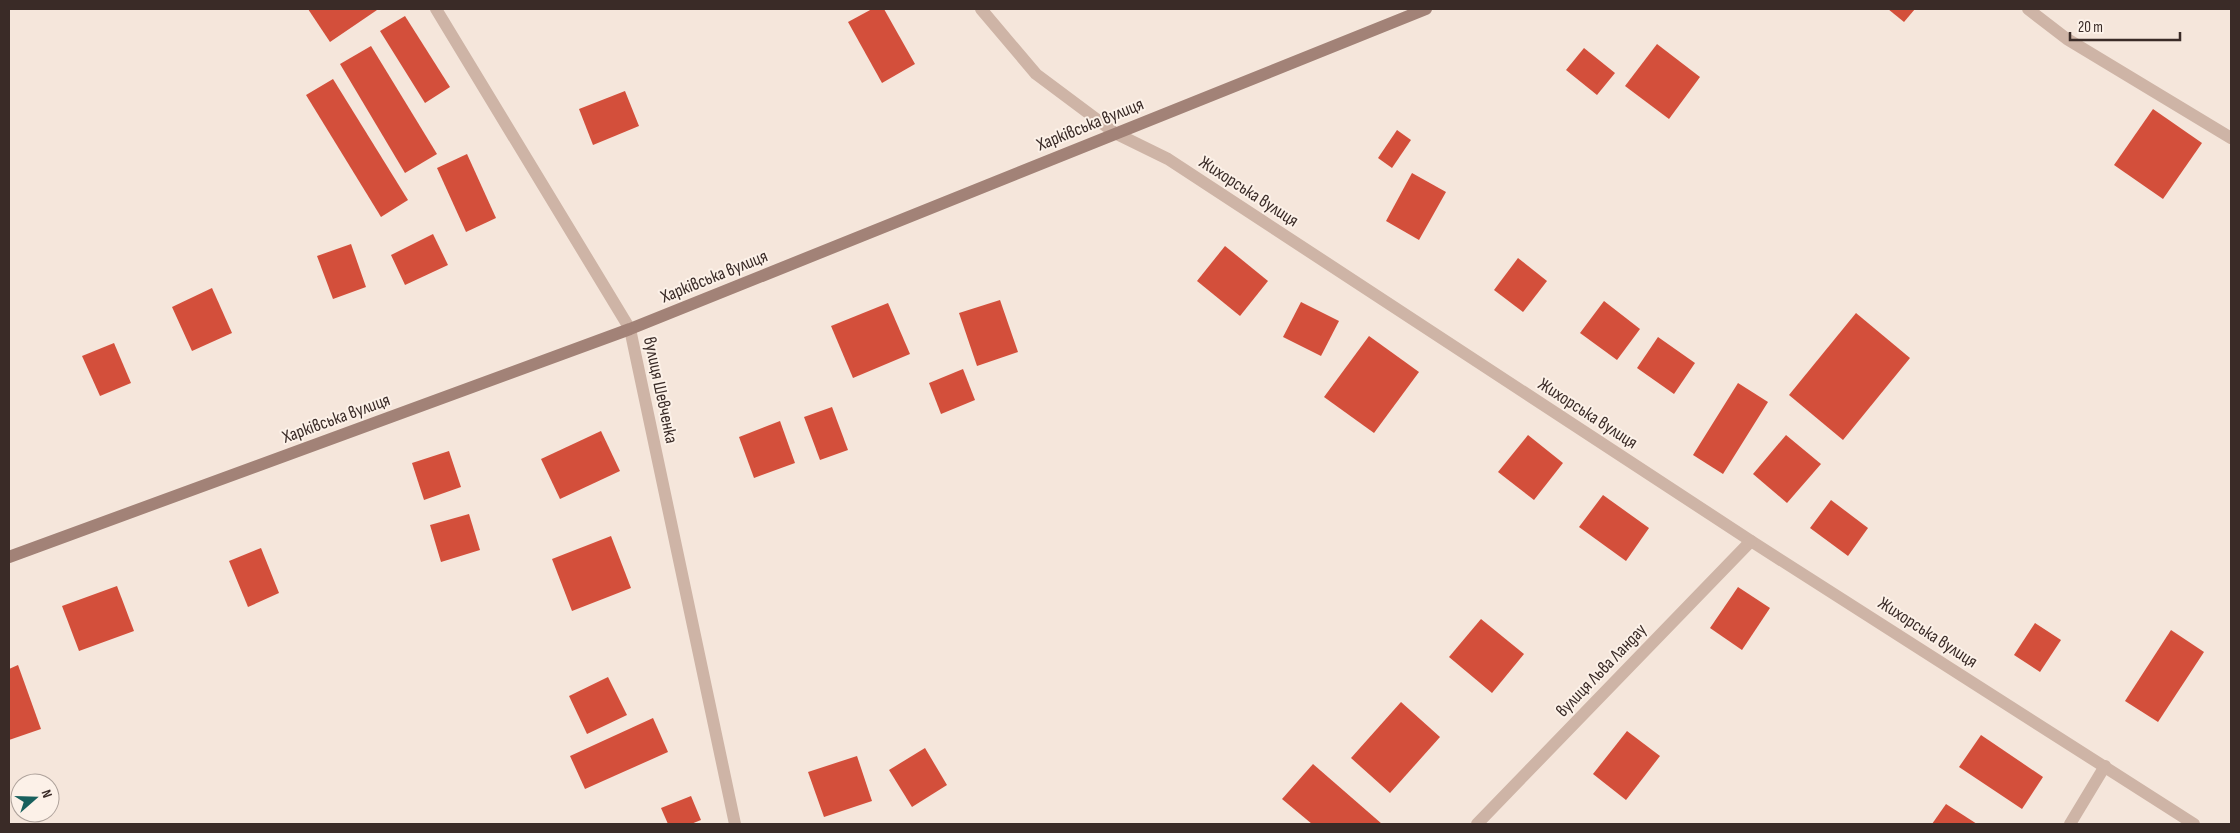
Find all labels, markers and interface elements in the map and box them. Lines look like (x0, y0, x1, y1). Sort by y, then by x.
scale bar (2070, 10, 2180, 42)
text: 20 m (2078, 18, 2103, 37)
street label: Харківська вулиця (1033, 94, 1147, 156)
street label: Жихорська вулиця (1195, 152, 1302, 231)
street label: Харківська вулиця (657, 246, 771, 308)
street label: вулиця Шевченка (639, 335, 682, 445)
street label: Жихорська вулиця (1534, 374, 1641, 453)
street label: Харківська вулиця (279, 389, 393, 448)
street label: Жихорська вулиця (1874, 593, 1981, 672)
street label: вулиця Льва Ландау (1552, 619, 1651, 721)
north arrow (10, 773, 60, 823)
text: N (37, 787, 56, 800)

